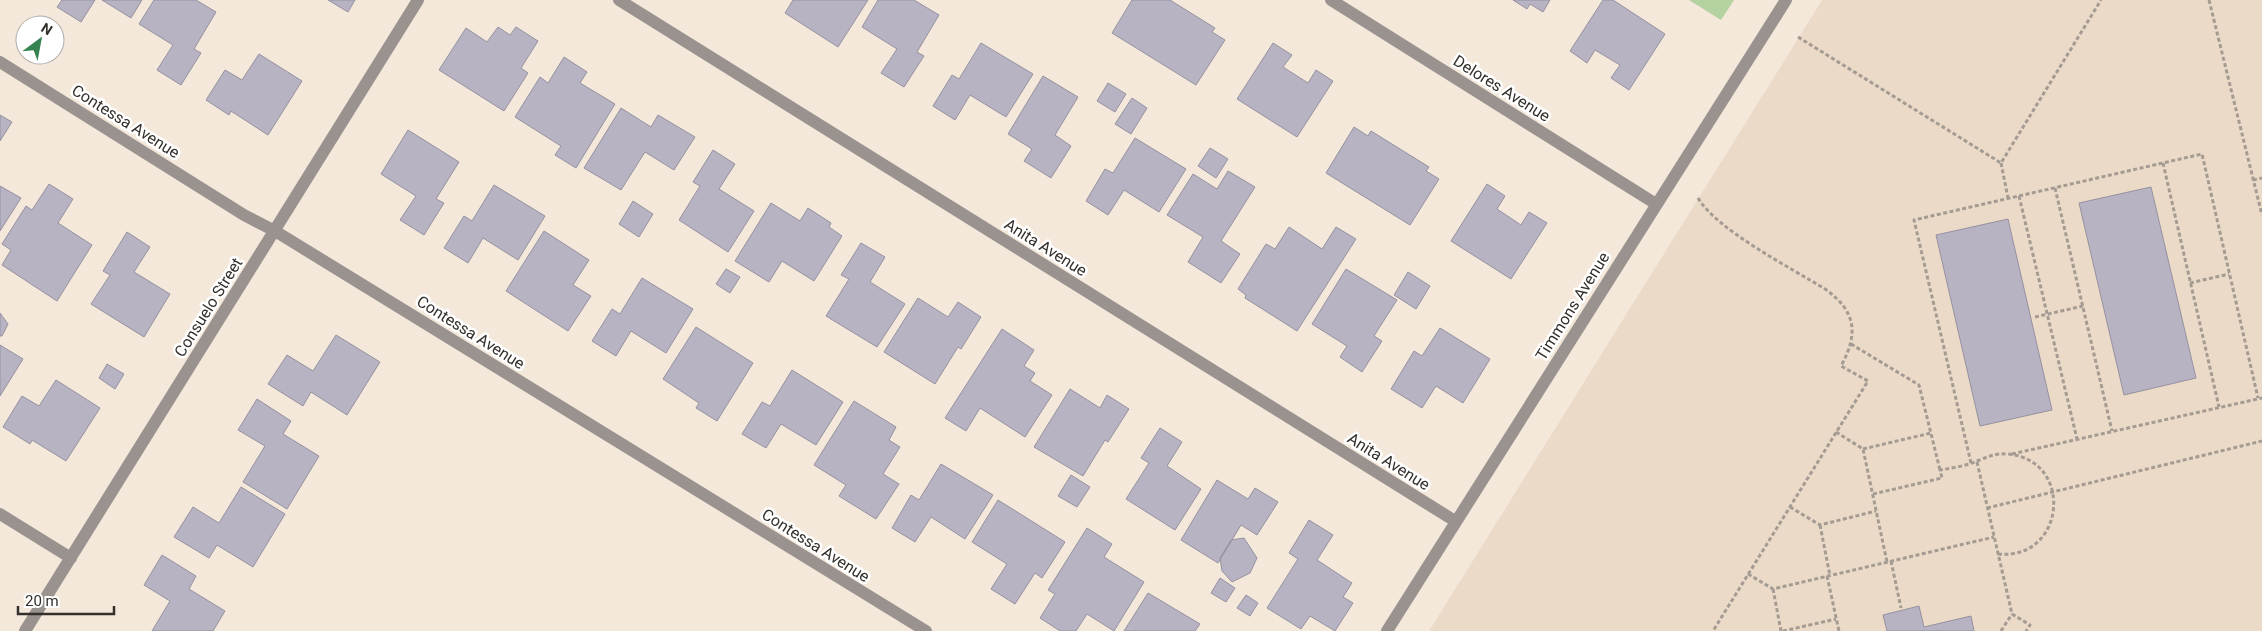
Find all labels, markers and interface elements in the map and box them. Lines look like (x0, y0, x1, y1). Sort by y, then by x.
north arrow (15, 15, 65, 65)
text: N (38, 20, 55, 38)
street label: Delores Avenue (1450, 51, 1554, 126)
street label: Contessa Avenue (68, 81, 183, 162)
street label: Anita Avenue (1001, 215, 1090, 280)
street label: Timmons Avenue (1532, 249, 1613, 364)
street label: Consuelo Street (170, 254, 246, 360)
street label: Contessa Avenue (413, 292, 528, 373)
street label: Anita Avenue (1344, 429, 1433, 494)
street label: Contessa Avenue (758, 505, 873, 586)
scale bar (18, 584, 114, 616)
text: 20 m (25, 592, 59, 610)

